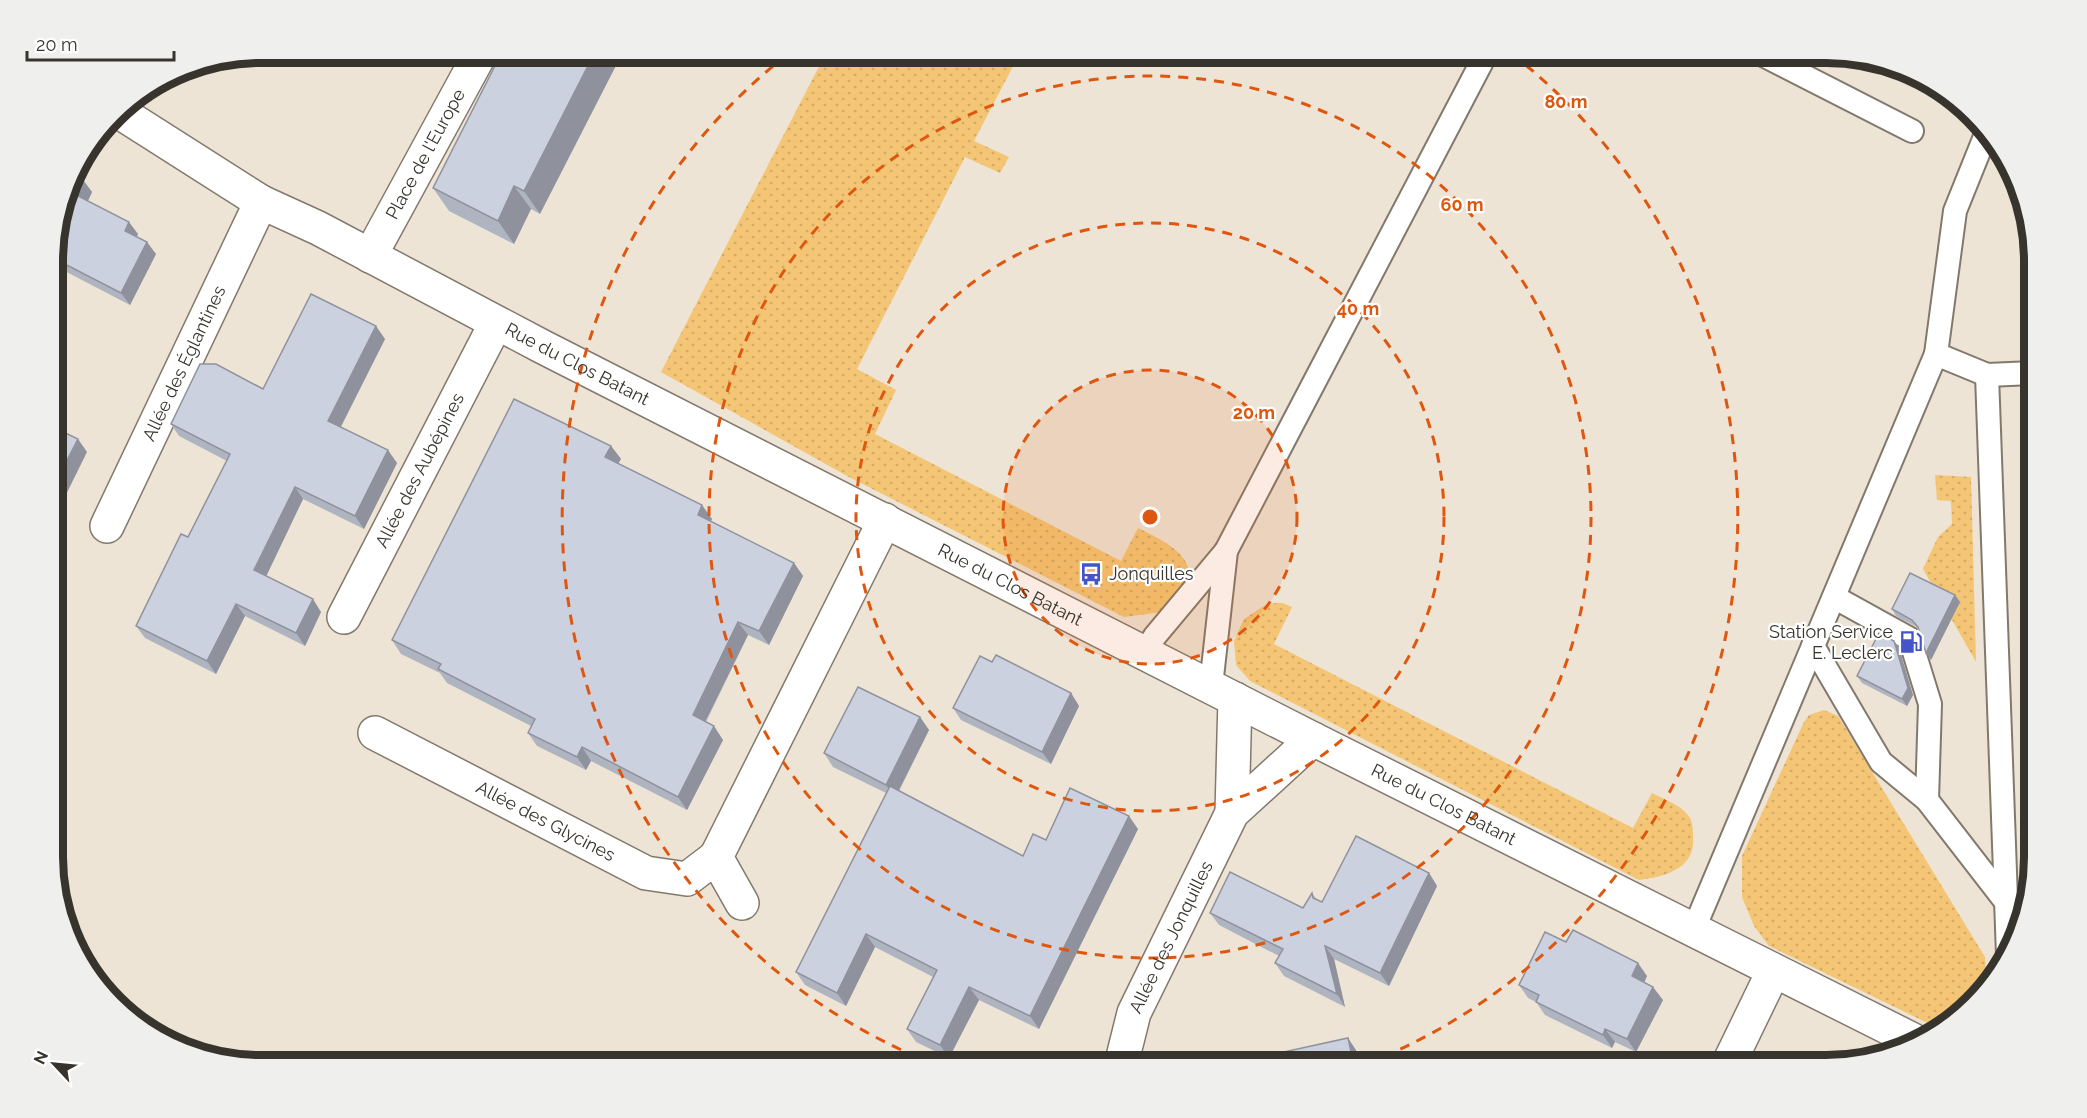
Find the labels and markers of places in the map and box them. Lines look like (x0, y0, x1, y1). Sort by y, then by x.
centre of rings (1140, 507, 1160, 527)
bus stop icon: Jonquilles (1078, 561, 1104, 587)
place label: Jonquilles (1109, 563, 1194, 584)
place label: Station Service E. Leclerc (1769, 621, 1893, 663)
fuel station icon: Station Service E. Leclerc (1898, 629, 1924, 655)

